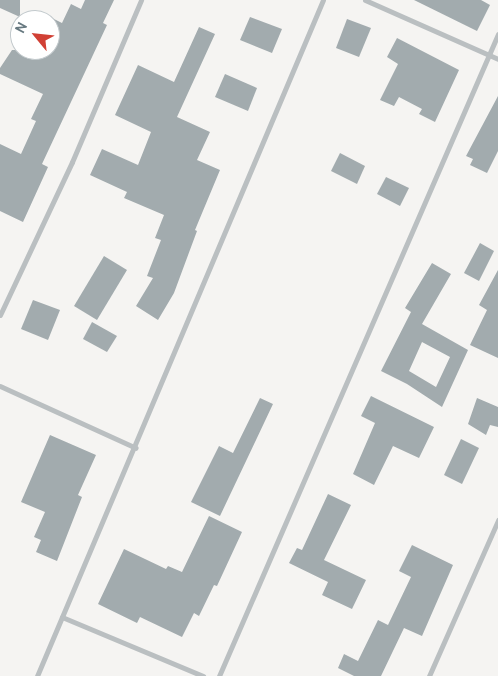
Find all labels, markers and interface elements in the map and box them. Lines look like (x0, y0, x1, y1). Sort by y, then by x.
north arrow (10, 10, 60, 60)
text: N (12, 20, 32, 37)

